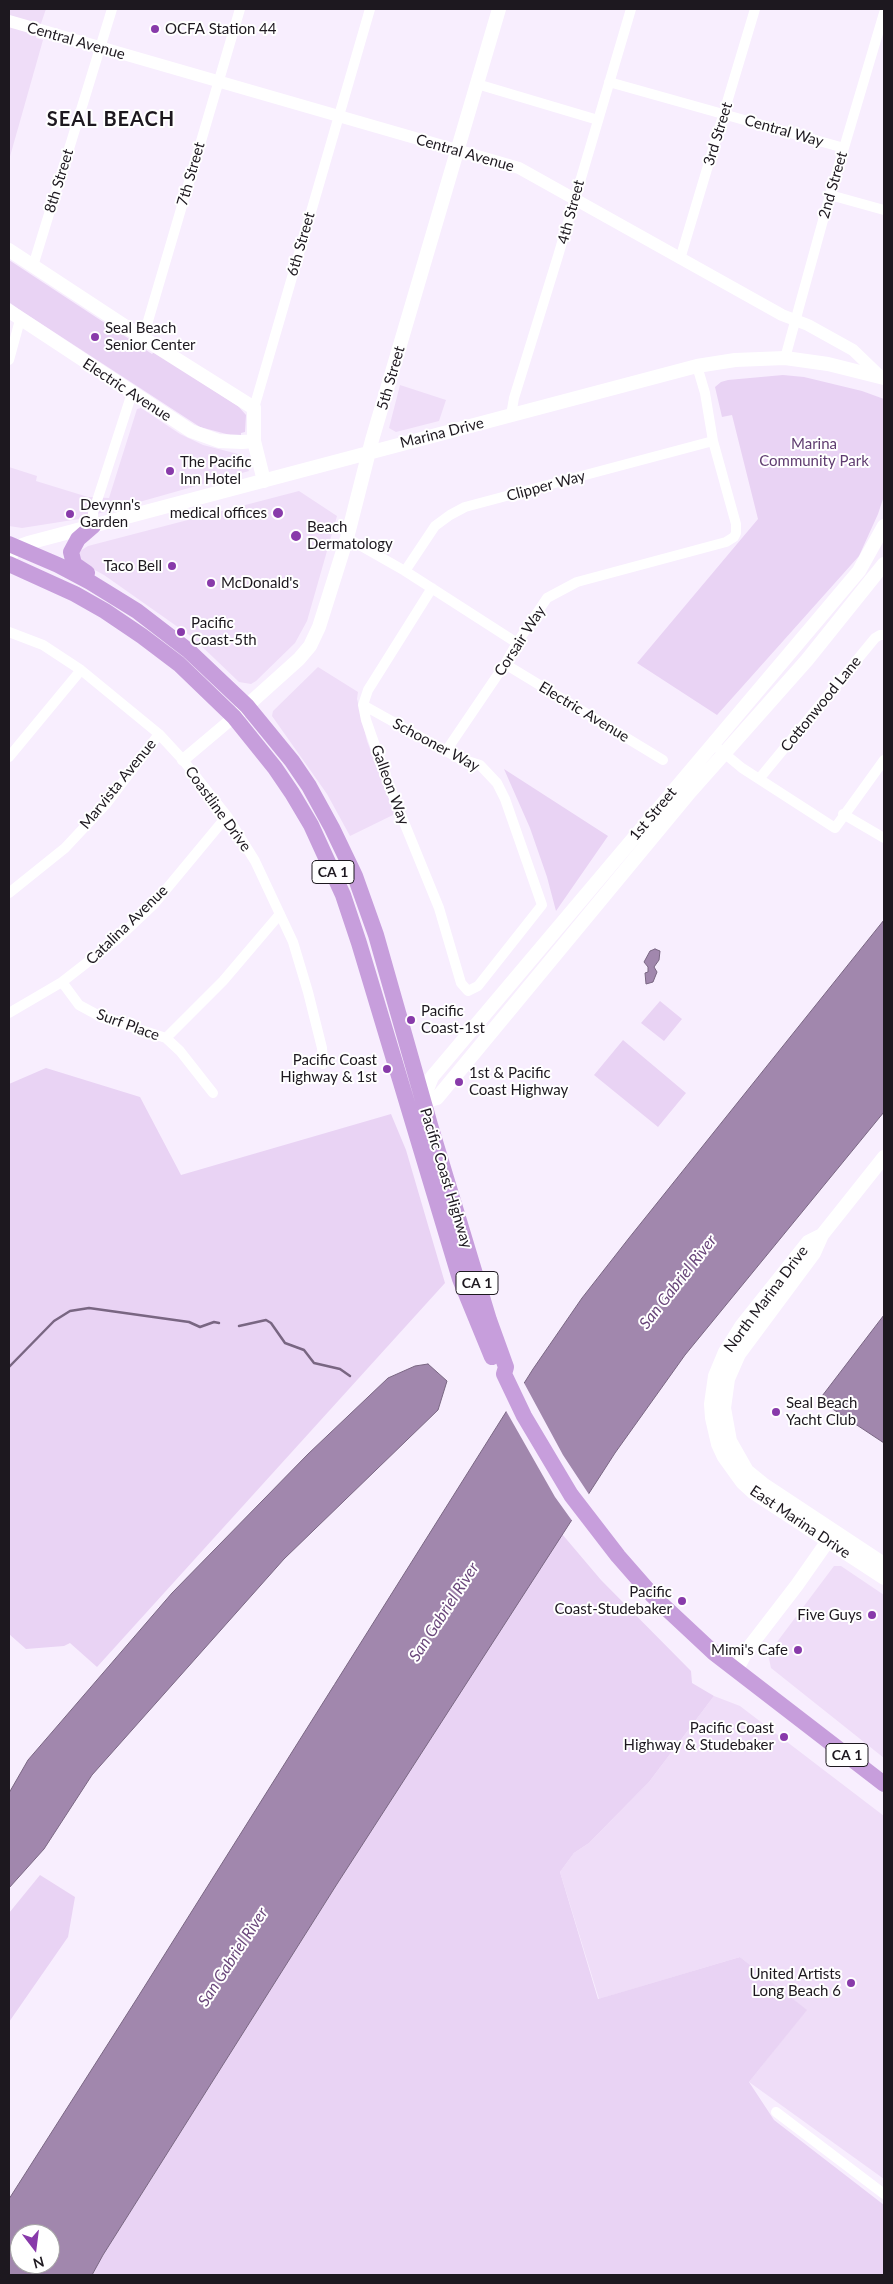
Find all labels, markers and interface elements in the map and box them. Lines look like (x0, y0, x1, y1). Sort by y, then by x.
street label: Central Avenue (25, 18, 127, 64)
place label: OCFA Station 44 (165, 20, 277, 38)
marker: OCFA Station 44 (149, 23, 161, 35)
street label: 3rd Street (700, 100, 736, 168)
district label: SEAL BEACH (46, 108, 176, 132)
street label: Central Way (742, 111, 826, 151)
street label: Central Avenue (414, 130, 516, 176)
street label: 7th Street (173, 140, 209, 208)
street label: 8th Street (41, 147, 77, 215)
street label: 2nd Street (815, 149, 851, 221)
street label: 4th Street (554, 178, 588, 246)
street label: 6th Street (283, 210, 319, 278)
place label: Seal Beach Senior Center (105, 319, 196, 354)
marker: Seal Beach Senior Center (89, 331, 101, 343)
street label: 5th Street (373, 344, 409, 412)
street label: Electric Avenue (79, 355, 175, 425)
street label: Marina Drive (398, 414, 486, 452)
park label: Marina Community Park (759, 435, 869, 470)
place label: The Pacific Inn Hotel (180, 453, 252, 488)
marker: The Pacific Inn Hotel (164, 465, 176, 477)
street label: Clipper Way (505, 467, 587, 505)
place label: Devynn's Garden (80, 496, 141, 531)
place label: medical offices (170, 504, 267, 522)
marker: medical offices (271, 506, 285, 520)
marker: Devynn's Garden (64, 508, 76, 520)
place label: Beach Dermatology (307, 518, 393, 553)
marker: Beach Dermatology (289, 529, 303, 543)
place label: Taco Bell (103, 557, 162, 575)
marker: Taco Bell (166, 560, 178, 572)
place label: McDonald's (221, 574, 299, 592)
marker: McDonald's (205, 577, 217, 589)
street label: Corsair Way (491, 602, 549, 680)
place label: Pacific Coast-5th (191, 614, 257, 649)
marker: Pacific Coast-5th (175, 626, 187, 638)
street label: Cottonwood Lane (777, 653, 865, 755)
street label: Electric Avenue (536, 678, 632, 746)
street label: Schooner Way (389, 715, 483, 775)
street label: Marvista Avenue (76, 735, 160, 833)
street label: Galleon Way (367, 743, 413, 827)
street label: Coastline Drive (181, 763, 255, 855)
street label: 1st Street (626, 784, 680, 844)
road number: CA 1 (312, 860, 354, 884)
street label: Catalina Avenue (82, 881, 172, 969)
place label: Pacific Coast-1st (421, 1002, 485, 1037)
street label: Surf Place (94, 1005, 162, 1045)
marker: Pacific Coast-1st (405, 1014, 417, 1026)
place label: Pacific Coast Highway & 1st (280, 1051, 377, 1086)
marker: Pacific Coast Highway & 1st (381, 1063, 393, 1075)
place label: 1st & Pacific Coast Highway (469, 1064, 568, 1099)
marker: 1st & Pacific Coast Highway (453, 1076, 465, 1088)
street label: Pacific Coast Highway (416, 1106, 476, 1250)
water label: San Gabriel River (635, 1231, 721, 1333)
street label: North Marina Drive (720, 1242, 812, 1356)
road number: CA 1 (456, 1272, 498, 1295)
place label: Seal Beach Yacht Club (786, 1394, 857, 1429)
marker: Seal Beach Yacht Club (770, 1406, 782, 1418)
street label: East Marina Drive (746, 1482, 854, 1562)
water label: San Gabriel River (405, 1559, 483, 1665)
place label: Pacific Coast-Studebaker (554, 1583, 672, 1618)
marker: Pacific Coast-Studebaker (676, 1595, 688, 1607)
place label: Five Guys (797, 1606, 862, 1624)
marker: Five Guys (866, 1609, 878, 1621)
place label: Mimi's Cafe (711, 1641, 788, 1659)
marker: Mimi's Cafe (792, 1644, 804, 1656)
place label: Pacific Coast Highway & Studebaker (624, 1719, 774, 1754)
marker: Pacific Coast Highway & Studebaker (778, 1731, 790, 1743)
road number: CA 1 (826, 1744, 868, 1766)
water label: San Gabriel River (194, 1904, 272, 2010)
place label: United Artists Long Beach 6 (750, 1965, 841, 2000)
marker: United Artists Long Beach 6 (845, 1977, 857, 1989)
north arrow (10, 2224, 60, 2274)
text: N (31, 2253, 46, 2273)

